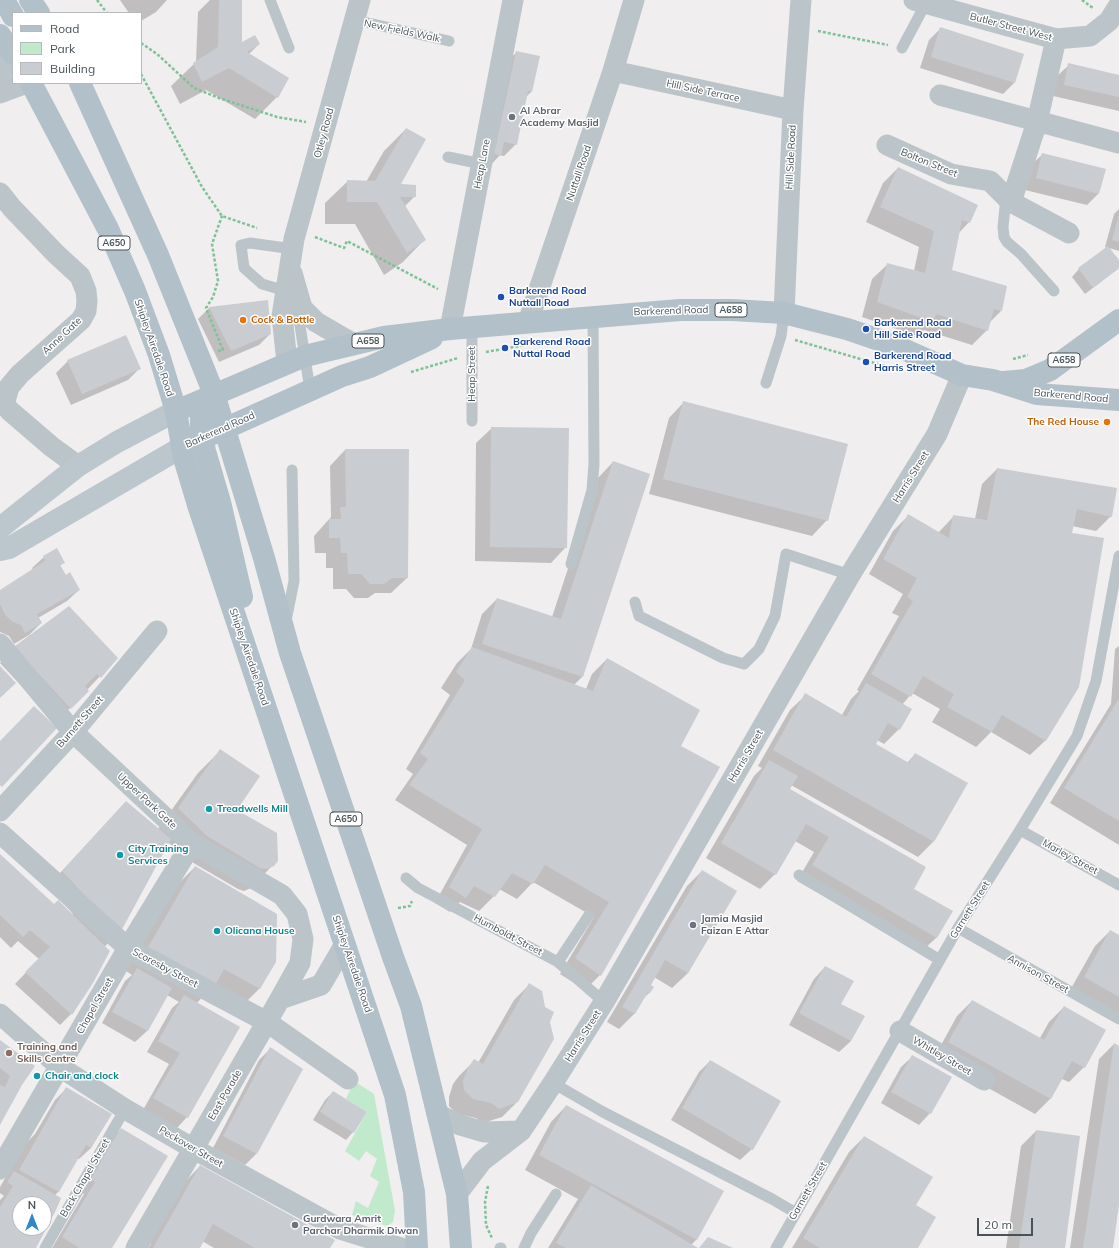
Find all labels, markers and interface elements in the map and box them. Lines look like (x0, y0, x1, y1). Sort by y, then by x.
street label: Butler Street West (969, 10, 1053, 44)
legend (12, 12, 142, 84)
street label: New Fields Walk (363, 17, 441, 45)
text: Road (50, 21, 79, 36)
text: Park (50, 41, 75, 56)
text: Building (50, 61, 95, 76)
street label: Hill Side Terrace (665, 77, 741, 105)
place label: Al Abrar Academy Masjid (520, 105, 599, 128)
street label: Otley Road (312, 107, 336, 159)
marker: Al Abrar Academy Masjid (507, 112, 517, 122)
street label: Hill Side Road (783, 124, 799, 190)
street label: Heap Lane (471, 138, 493, 190)
street label: Nuttall Road (564, 144, 594, 202)
street label: Bolton Street (899, 146, 959, 180)
road number: A650 (98, 236, 130, 250)
place label: Barkerend Road Nuttall Road (509, 285, 586, 308)
marker: Barkerend Road Nuttall Road (496, 292, 506, 302)
street label: Shipley Airedale Road (132, 298, 176, 398)
road number: A658 (715, 303, 747, 317)
street label: Barkerend Road (633, 304, 709, 318)
place label: Cock & Bottle (251, 314, 314, 326)
street label: Anne Gate (40, 315, 84, 357)
marker: Cock & Bottle (238, 315, 248, 325)
place label: Barkerend Road Hill Side Road (874, 317, 951, 340)
marker: Barkerend Road Hill Side Road (861, 324, 871, 334)
road number: A658 (352, 334, 384, 348)
place label: Barkerend Road Nuttal Road (513, 336, 590, 360)
marker: Barkerend Road Nuttal Road (500, 343, 510, 353)
street label: Heap Street (466, 346, 478, 402)
place label: Barkerend Road Harris Street (874, 350, 951, 374)
road number: A658 (1048, 353, 1080, 367)
marker: Barkerend Road Harris Street (861, 357, 871, 367)
street label: Barkerend Road (1033, 387, 1109, 405)
street label: Barkerend Road (183, 409, 257, 451)
place label: The Red House (1027, 416, 1099, 428)
marker: The Red House (1102, 417, 1112, 427)
street label: Harris Street (890, 449, 932, 505)
street label: Shipley Airedale Road (227, 607, 271, 707)
street label: Burnett Street (54, 694, 106, 750)
street label: Harris Street (726, 728, 766, 784)
street label: Upper Park Gate (115, 770, 179, 832)
place label: Treadwells Mill (217, 803, 288, 815)
marker: Treadwells Mill (204, 804, 214, 814)
road number: A650 (330, 812, 362, 826)
street label: Marley Street (1040, 837, 1100, 877)
place label: City Training Services (128, 843, 188, 866)
marker: City Training Services (115, 850, 125, 860)
street label: Garnett Street (948, 879, 992, 941)
street label: Humboldt Street (472, 912, 544, 958)
place label: Jamia Masjid Faizan E Attar (701, 913, 769, 936)
street label: Shipley Airedale Road (330, 914, 374, 1014)
marker: Jamia Masjid Faizan E Attar (688, 920, 698, 930)
place label: Olicana House (225, 925, 294, 937)
marker: Olicana House (212, 926, 222, 936)
street label: Scoresby Street (130, 946, 200, 990)
street label: Annison Street (1005, 952, 1071, 996)
street label: Chapel Street (74, 976, 116, 1036)
street label: Harris Street (562, 1008, 604, 1064)
street label: Whitley Street (910, 1034, 974, 1078)
place label: Training and Skills Centre (17, 1041, 77, 1064)
marker: Training and Skills Centre (4, 1048, 14, 1058)
street label: East Parade (206, 1068, 244, 1122)
place label: Chair and clock (45, 1070, 119, 1082)
marker: Chair and clock (32, 1071, 42, 1081)
street label: Peckover Street (157, 1124, 225, 1170)
street label: Back Chapel Street (58, 1137, 112, 1219)
street label: Garnett Street (786, 1160, 830, 1222)
north arrow (12, 1196, 52, 1236)
text: N (28, 1198, 36, 1212)
scale bar (979, 1210, 1035, 1236)
place label: Gurdwara Amrit Parchar Dharmik Diwan (303, 1213, 418, 1236)
text: 20 m (984, 1217, 1012, 1232)
marker: Gurdwara Amrit Parchar Dharmik Diwan (290, 1220, 300, 1230)

